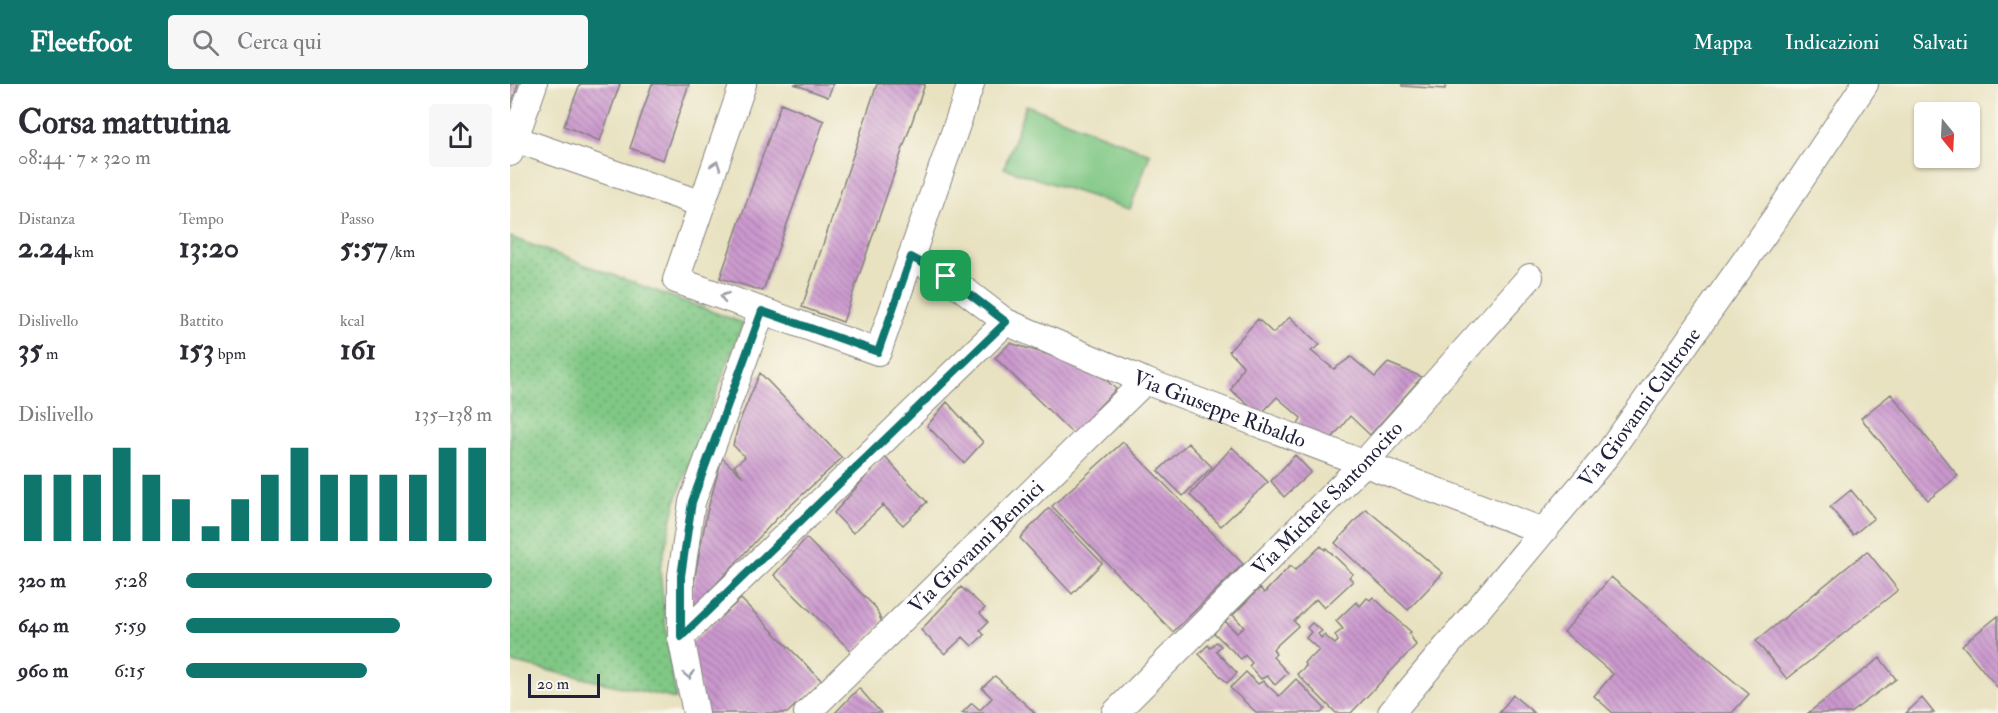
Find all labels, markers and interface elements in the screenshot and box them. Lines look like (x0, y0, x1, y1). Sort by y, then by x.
search box (168, 15, 588, 69)
text: Fleetfoot (30, 25, 132, 60)
icon: search (189, 26, 222, 59)
text: Cerca qui (237, 28, 322, 56)
text: Mappa (1693, 29, 1752, 56)
text: Indicazioni (1785, 29, 1879, 56)
text: Salvati (1912, 29, 1968, 56)
text: Corsa mattutina (18, 102, 230, 143)
north arrow (1914, 102, 1980, 168)
map controls (1914, 102, 1980, 168)
button: share (429, 104, 492, 167)
text: 08:44 · 7 × 320 m (18, 145, 151, 170)
one-way arrow (708, 160, 721, 171)
text: Distanza (18, 209, 75, 229)
text: Tempo (179, 209, 224, 229)
text: Passo (340, 209, 374, 229)
text: 2.24 (18, 229, 70, 266)
text: 13:20 (179, 229, 239, 266)
text: 5:57 (340, 229, 388, 266)
text: km (70, 242, 94, 262)
text: /km (388, 242, 415, 262)
pin (920, 250, 971, 301)
icon: arrive (929, 259, 962, 292)
one-way arrow (719, 292, 730, 305)
text: Dislivello (18, 311, 78, 331)
text: Battito (179, 311, 223, 331)
text: kcal (340, 311, 365, 331)
street label: Via Giovanni Cultrone (1573, 322, 1707, 493)
text: 35 (18, 331, 43, 368)
text: 153 (179, 331, 214, 368)
text: 161 (340, 331, 376, 368)
text: m (43, 344, 58, 364)
text: bpm (214, 344, 246, 364)
street label: Via Giuseppe Ribaldo (1128, 364, 1310, 454)
text: Dislivello (18, 402, 93, 427)
text: 135–138 m (414, 402, 492, 427)
street label: Via Michele Santonocito (1246, 416, 1409, 582)
street label: Via Giovanni Bennici (903, 474, 1050, 620)
text: 320 m (18, 568, 66, 593)
text: 5:28 (114, 568, 147, 593)
text: 640 m (18, 613, 69, 638)
text: 5:59 (114, 613, 147, 638)
text: 960 m (18, 658, 68, 683)
text: 6:15 (114, 658, 145, 683)
one-way arrow (681, 670, 694, 680)
scale bar (528, 671, 600, 698)
text: 20 m (537, 674, 569, 694)

